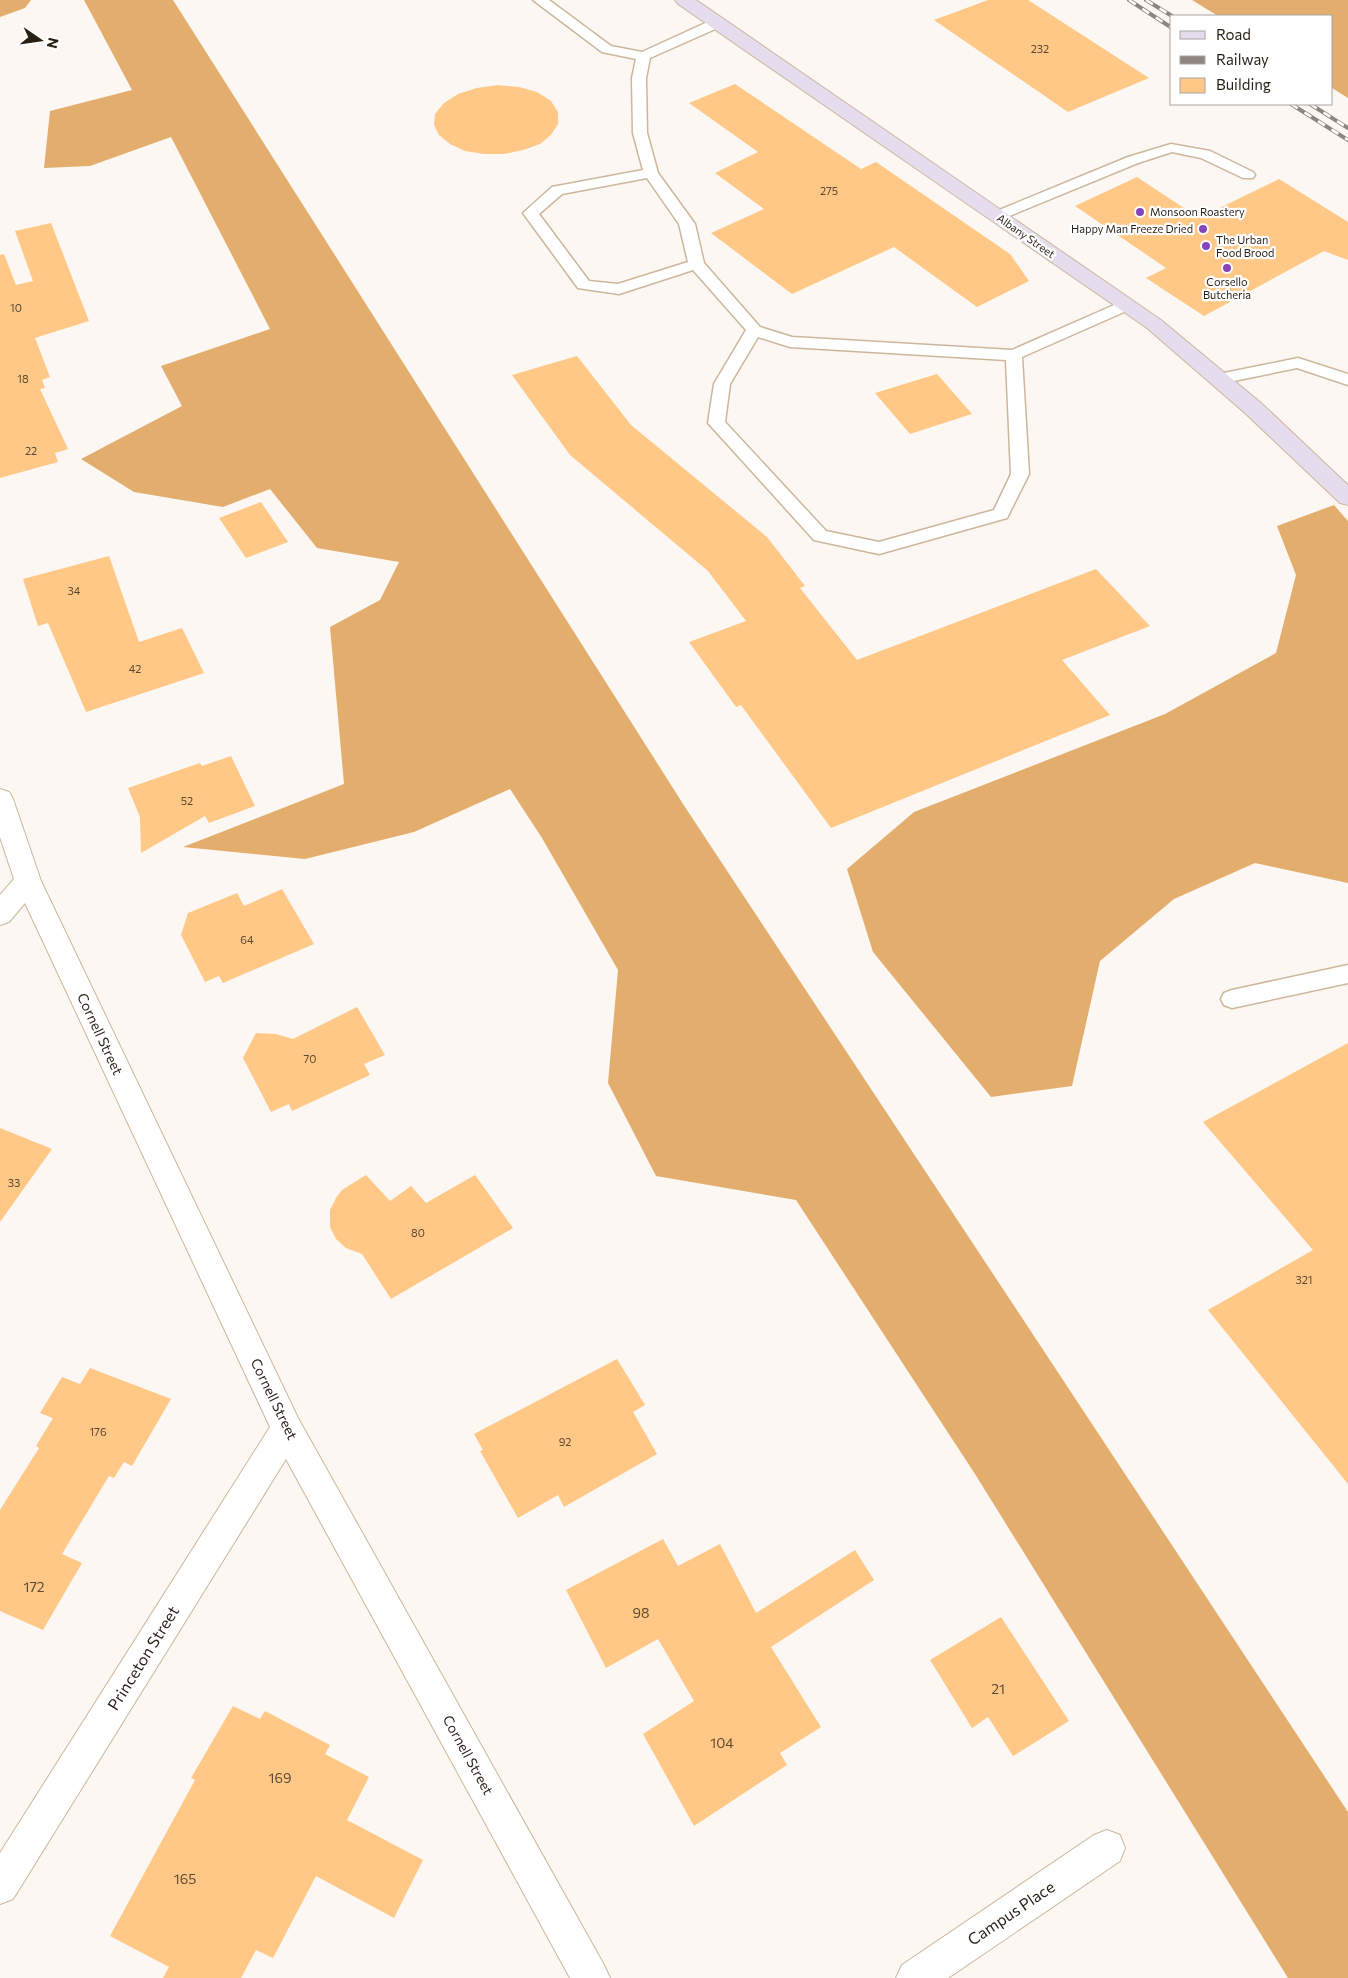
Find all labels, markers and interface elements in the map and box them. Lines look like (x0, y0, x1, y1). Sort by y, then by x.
north arrow (15, 15, 65, 65)
legend (1170, 15, 1333, 105)
text: Road (1216, 25, 1251, 43)
text: N (44, 36, 63, 50)
house number: 232 (1031, 42, 1049, 55)
text: Railway (1216, 50, 1269, 68)
text: Building (1216, 75, 1271, 93)
house number: 275 (820, 184, 838, 197)
place label: Monsoon Roastery (1150, 205, 1245, 218)
marker: Monsoon Roastery (1134, 206, 1146, 218)
street label: Albany Street (995, 211, 1058, 261)
place label: Happy Man Freeze Dried (1071, 222, 1193, 235)
marker: Happy Man Freeze Dried (1197, 223, 1209, 235)
place label: The Urban Food Brood (1216, 233, 1274, 259)
marker: The Urban Food Brood (1200, 240, 1212, 252)
marker: Corsello Butcheria (1221, 262, 1233, 274)
place label: Corsello Butcheria (1203, 275, 1251, 301)
house number: 10 (10, 301, 22, 314)
house number: 18 (17, 372, 29, 385)
house number: 22 (25, 444, 37, 457)
house number: 34 (68, 584, 81, 597)
house number: 42 (129, 662, 141, 675)
house number: 52 (181, 794, 193, 807)
house number: 64 (240, 933, 254, 946)
street label: Cornell Street (74, 990, 127, 1078)
house number: 70 (304, 1052, 316, 1065)
house number: 33 (8, 1176, 20, 1189)
house number: 80 (411, 1226, 425, 1239)
house number: 321 (1295, 1273, 1313, 1286)
street label: Cornell Street (247, 1355, 302, 1442)
house number: 176 (89, 1425, 107, 1438)
house number: 92 (559, 1435, 571, 1448)
house number: 172 (23, 1578, 45, 1595)
street label: Princeton Street (103, 1602, 183, 1713)
house number: 98 (633, 1604, 650, 1621)
house number: 21 (991, 1680, 1005, 1697)
street label: Cornell Street (440, 1712, 497, 1798)
house number: 104 (710, 1734, 734, 1751)
house number: 169 (269, 1769, 291, 1786)
house number: 165 (174, 1870, 196, 1887)
street label: Campus Place (964, 1877, 1058, 1949)

